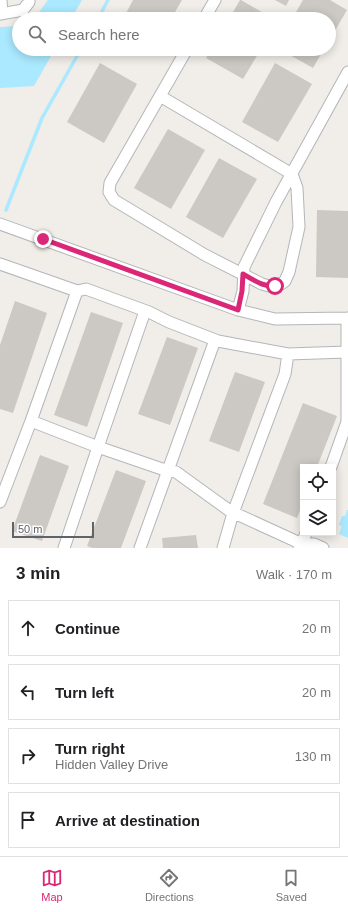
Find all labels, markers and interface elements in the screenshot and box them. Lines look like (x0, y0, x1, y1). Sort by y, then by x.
search box (12, 12, 336, 56)
icon: search (26, 23, 48, 45)
text: Search here (58, 26, 140, 43)
route end (34, 230, 52, 248)
route start (266, 277, 284, 295)
map controls (300, 464, 336, 536)
button: locate (300, 464, 336, 500)
button: layers (300, 500, 336, 536)
scale bar (12, 520, 94, 539)
text: 50 m (18, 523, 42, 535)
text: 3 min (16, 564, 60, 583)
text: Walk · 170 m (256, 567, 332, 582)
icon: ahead (17, 617, 39, 639)
text: Continue (55, 620, 120, 637)
text: 20 m (302, 621, 331, 636)
icon: left (17, 681, 39, 703)
text: Turn left (55, 684, 114, 701)
text: 20 m (302, 685, 331, 700)
text: Turn right (55, 740, 125, 757)
icon: right (17, 745, 39, 767)
text: 130 m (295, 749, 331, 764)
text: Hidden Valley Drive (55, 757, 168, 772)
icon: arrive (17, 809, 39, 831)
text: Arrive at destination (55, 812, 200, 829)
tab: Map (41, 867, 63, 903)
tab: Directions (145, 867, 194, 903)
tab: Saved (276, 867, 307, 903)

